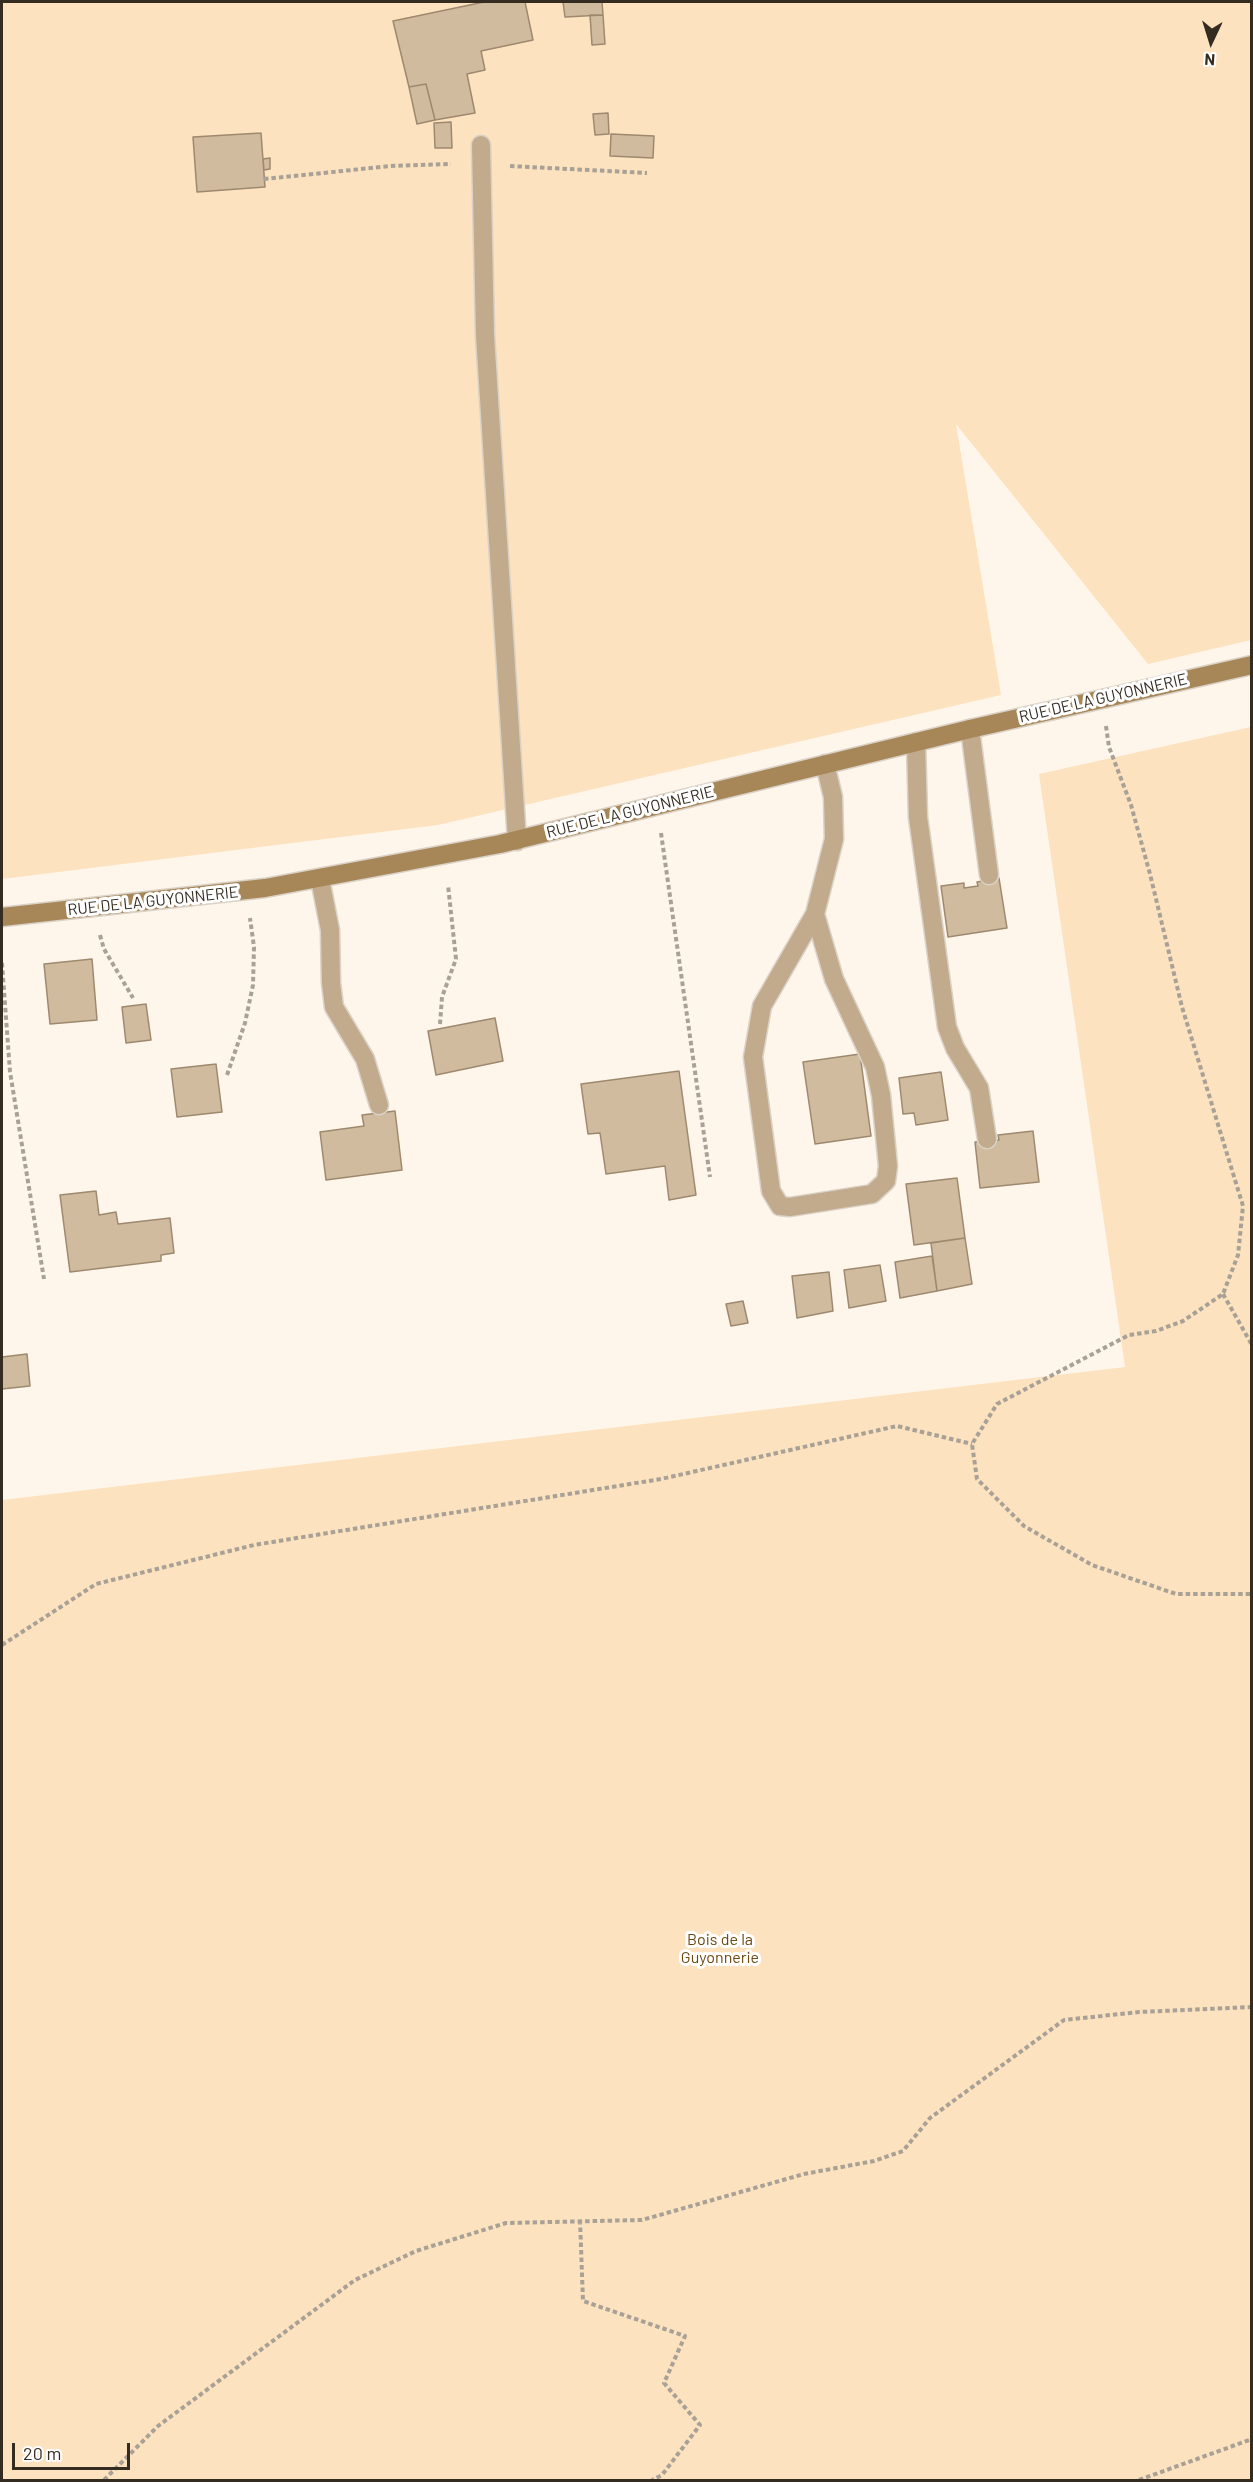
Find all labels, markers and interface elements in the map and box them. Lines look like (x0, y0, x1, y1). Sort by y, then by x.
north arrow (1181, 12, 1241, 72)
text: N (1204, 51, 1216, 70)
street label: RUE DE LA GUYONNERIE (1017, 669, 1189, 727)
street label: RUE DE LA GUYONNERIE (544, 782, 716, 842)
street label: RUE DE LA GUYONNERIE (67, 882, 239, 920)
park label: Bois de la Guyonnerie (681, 1930, 759, 1968)
scale bar (15, 2431, 134, 2469)
text: 20 m (23, 2442, 61, 2464)

